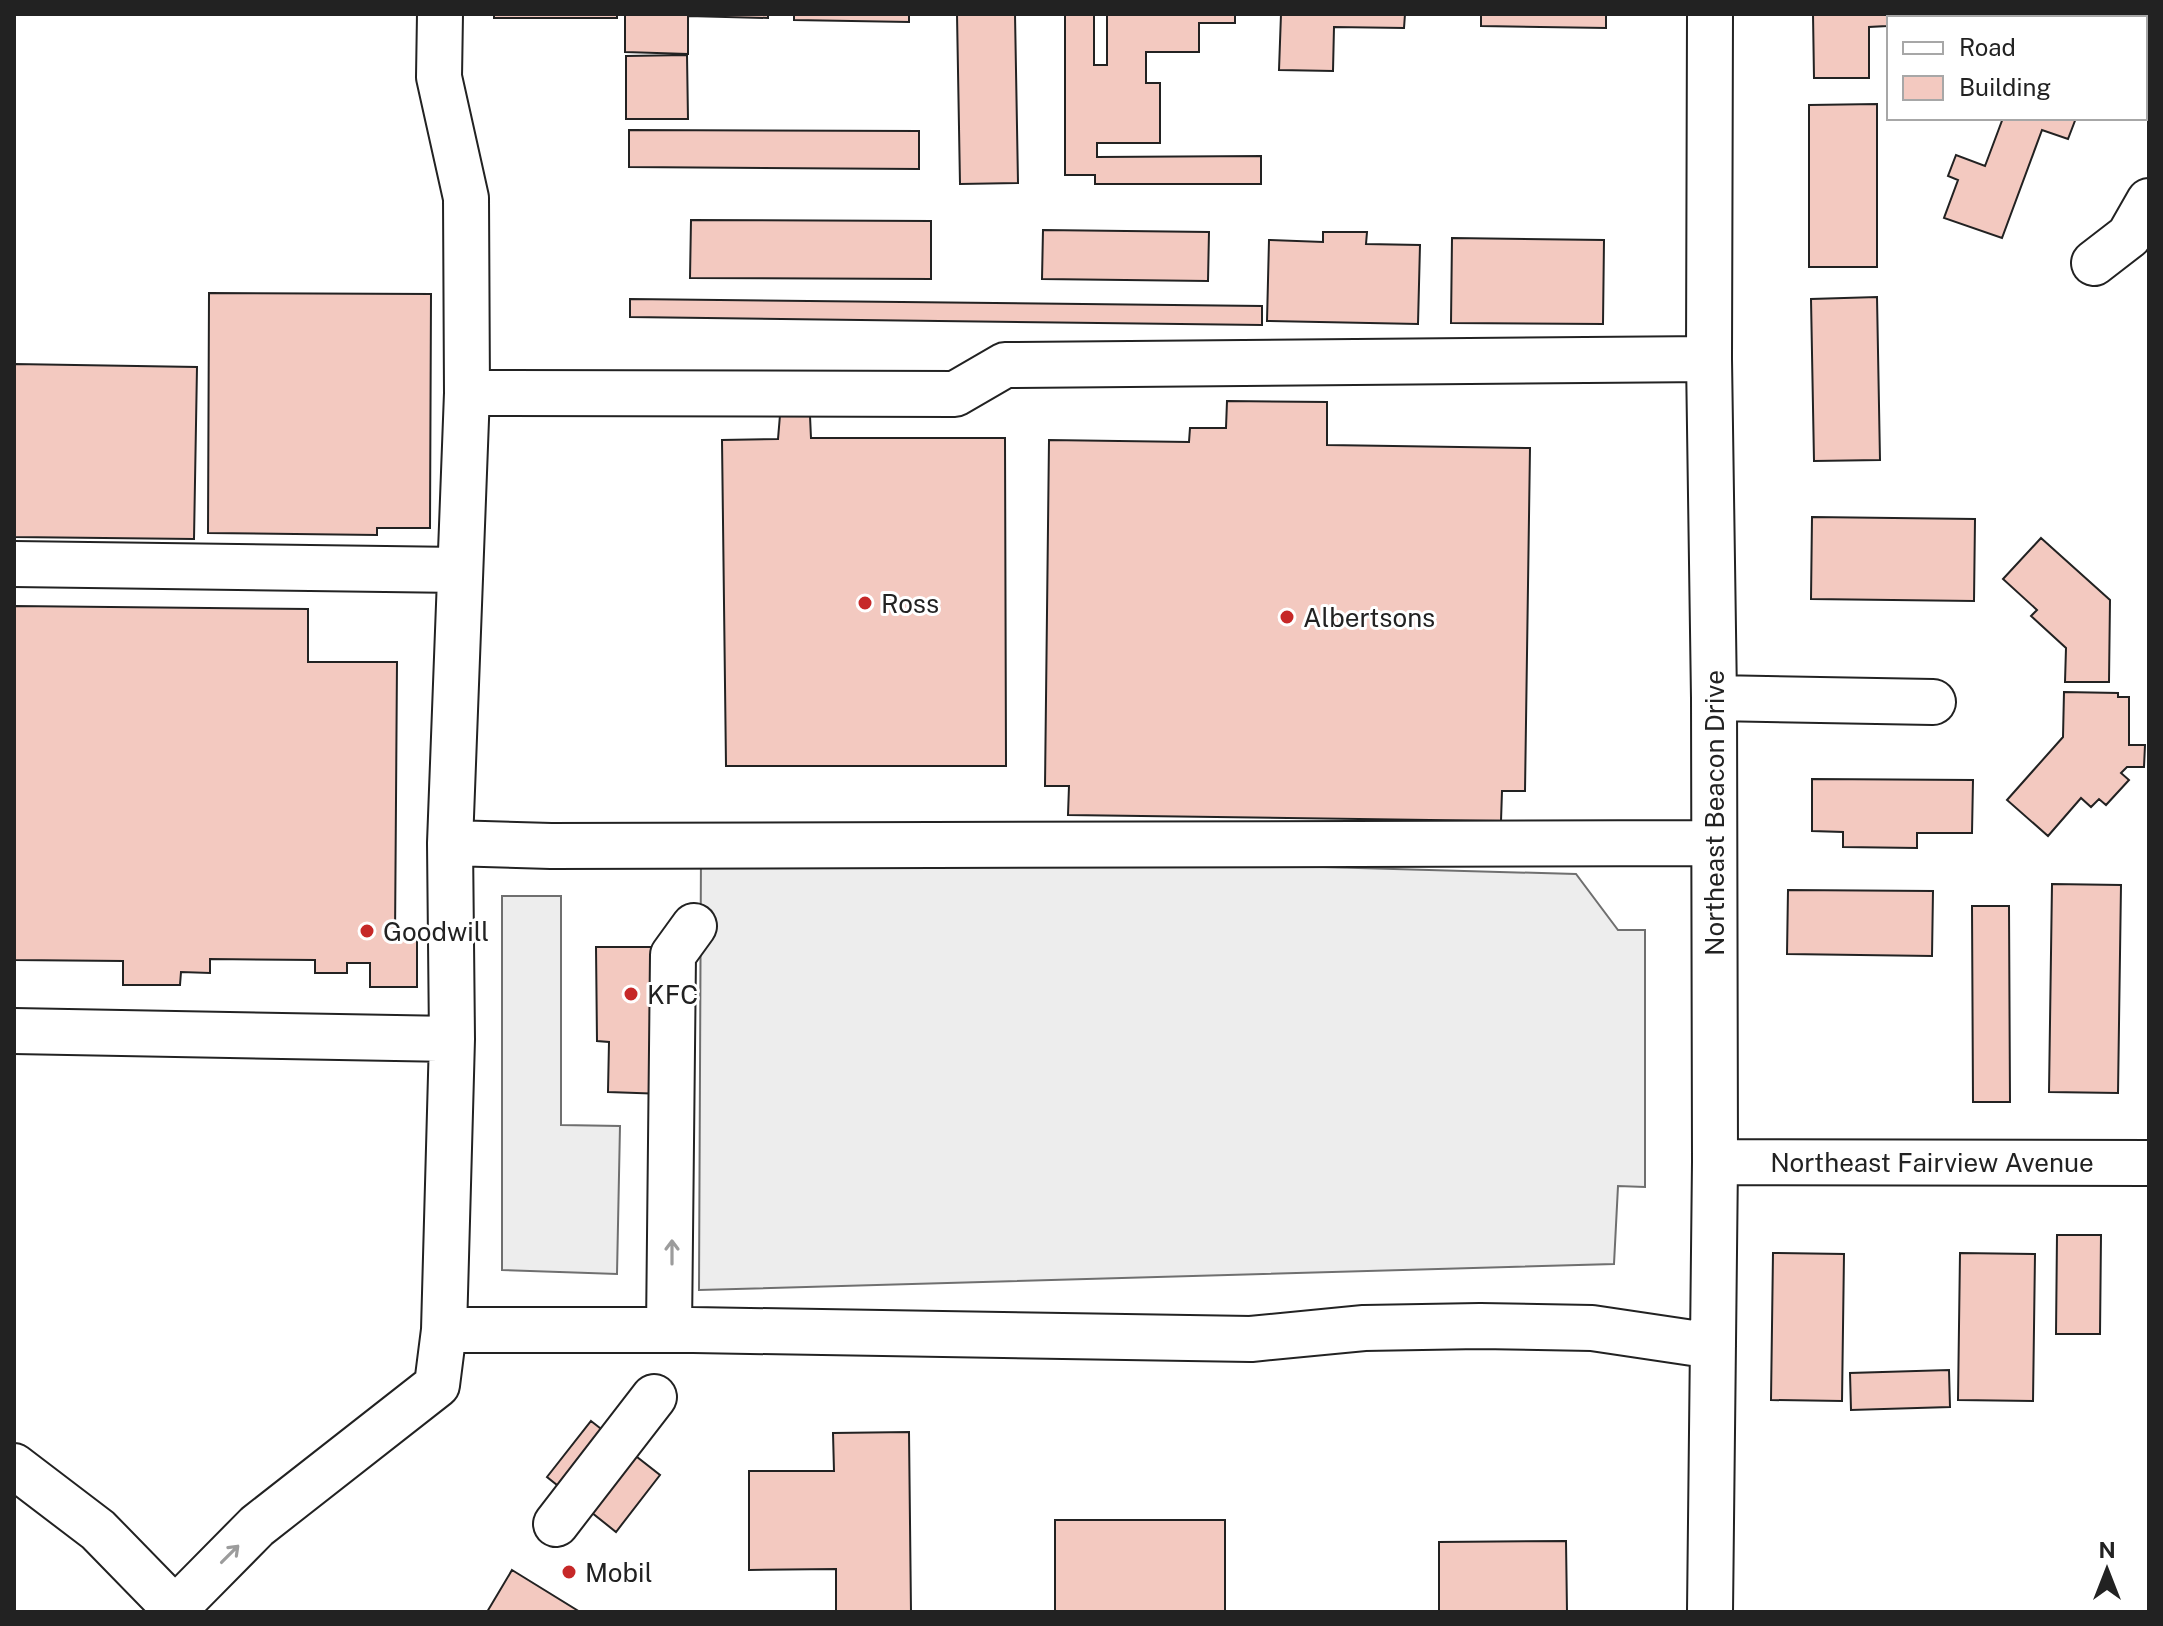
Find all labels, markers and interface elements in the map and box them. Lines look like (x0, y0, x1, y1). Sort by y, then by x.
legend (1887, 16, 2147, 120)
text: Road (1959, 33, 2016, 61)
text: Building (1959, 73, 2051, 101)
place label: Ross (881, 588, 939, 619)
marker: Ross (856, 594, 874, 612)
place label: Albertsons (1303, 602, 1435, 633)
marker: Albertsons (1278, 608, 1296, 626)
street label: Northeast Beacon Drive (1699, 670, 1730, 956)
place label: Goodwill (383, 916, 489, 947)
marker: Goodwill (358, 922, 376, 940)
place label: KFC (647, 979, 698, 1010)
marker: KFC (622, 985, 640, 1003)
street label: Northeast Fairview Avenue (1770, 1147, 2094, 1178)
one-way arrow (664, 1239, 680, 1266)
north arrow (2067, 1530, 2147, 1610)
text: N (2098, 1537, 2116, 1563)
one-way arrow (220, 1544, 240, 1563)
place label: Mobil (585, 1557, 653, 1588)
marker: Mobil (560, 1563, 578, 1581)

